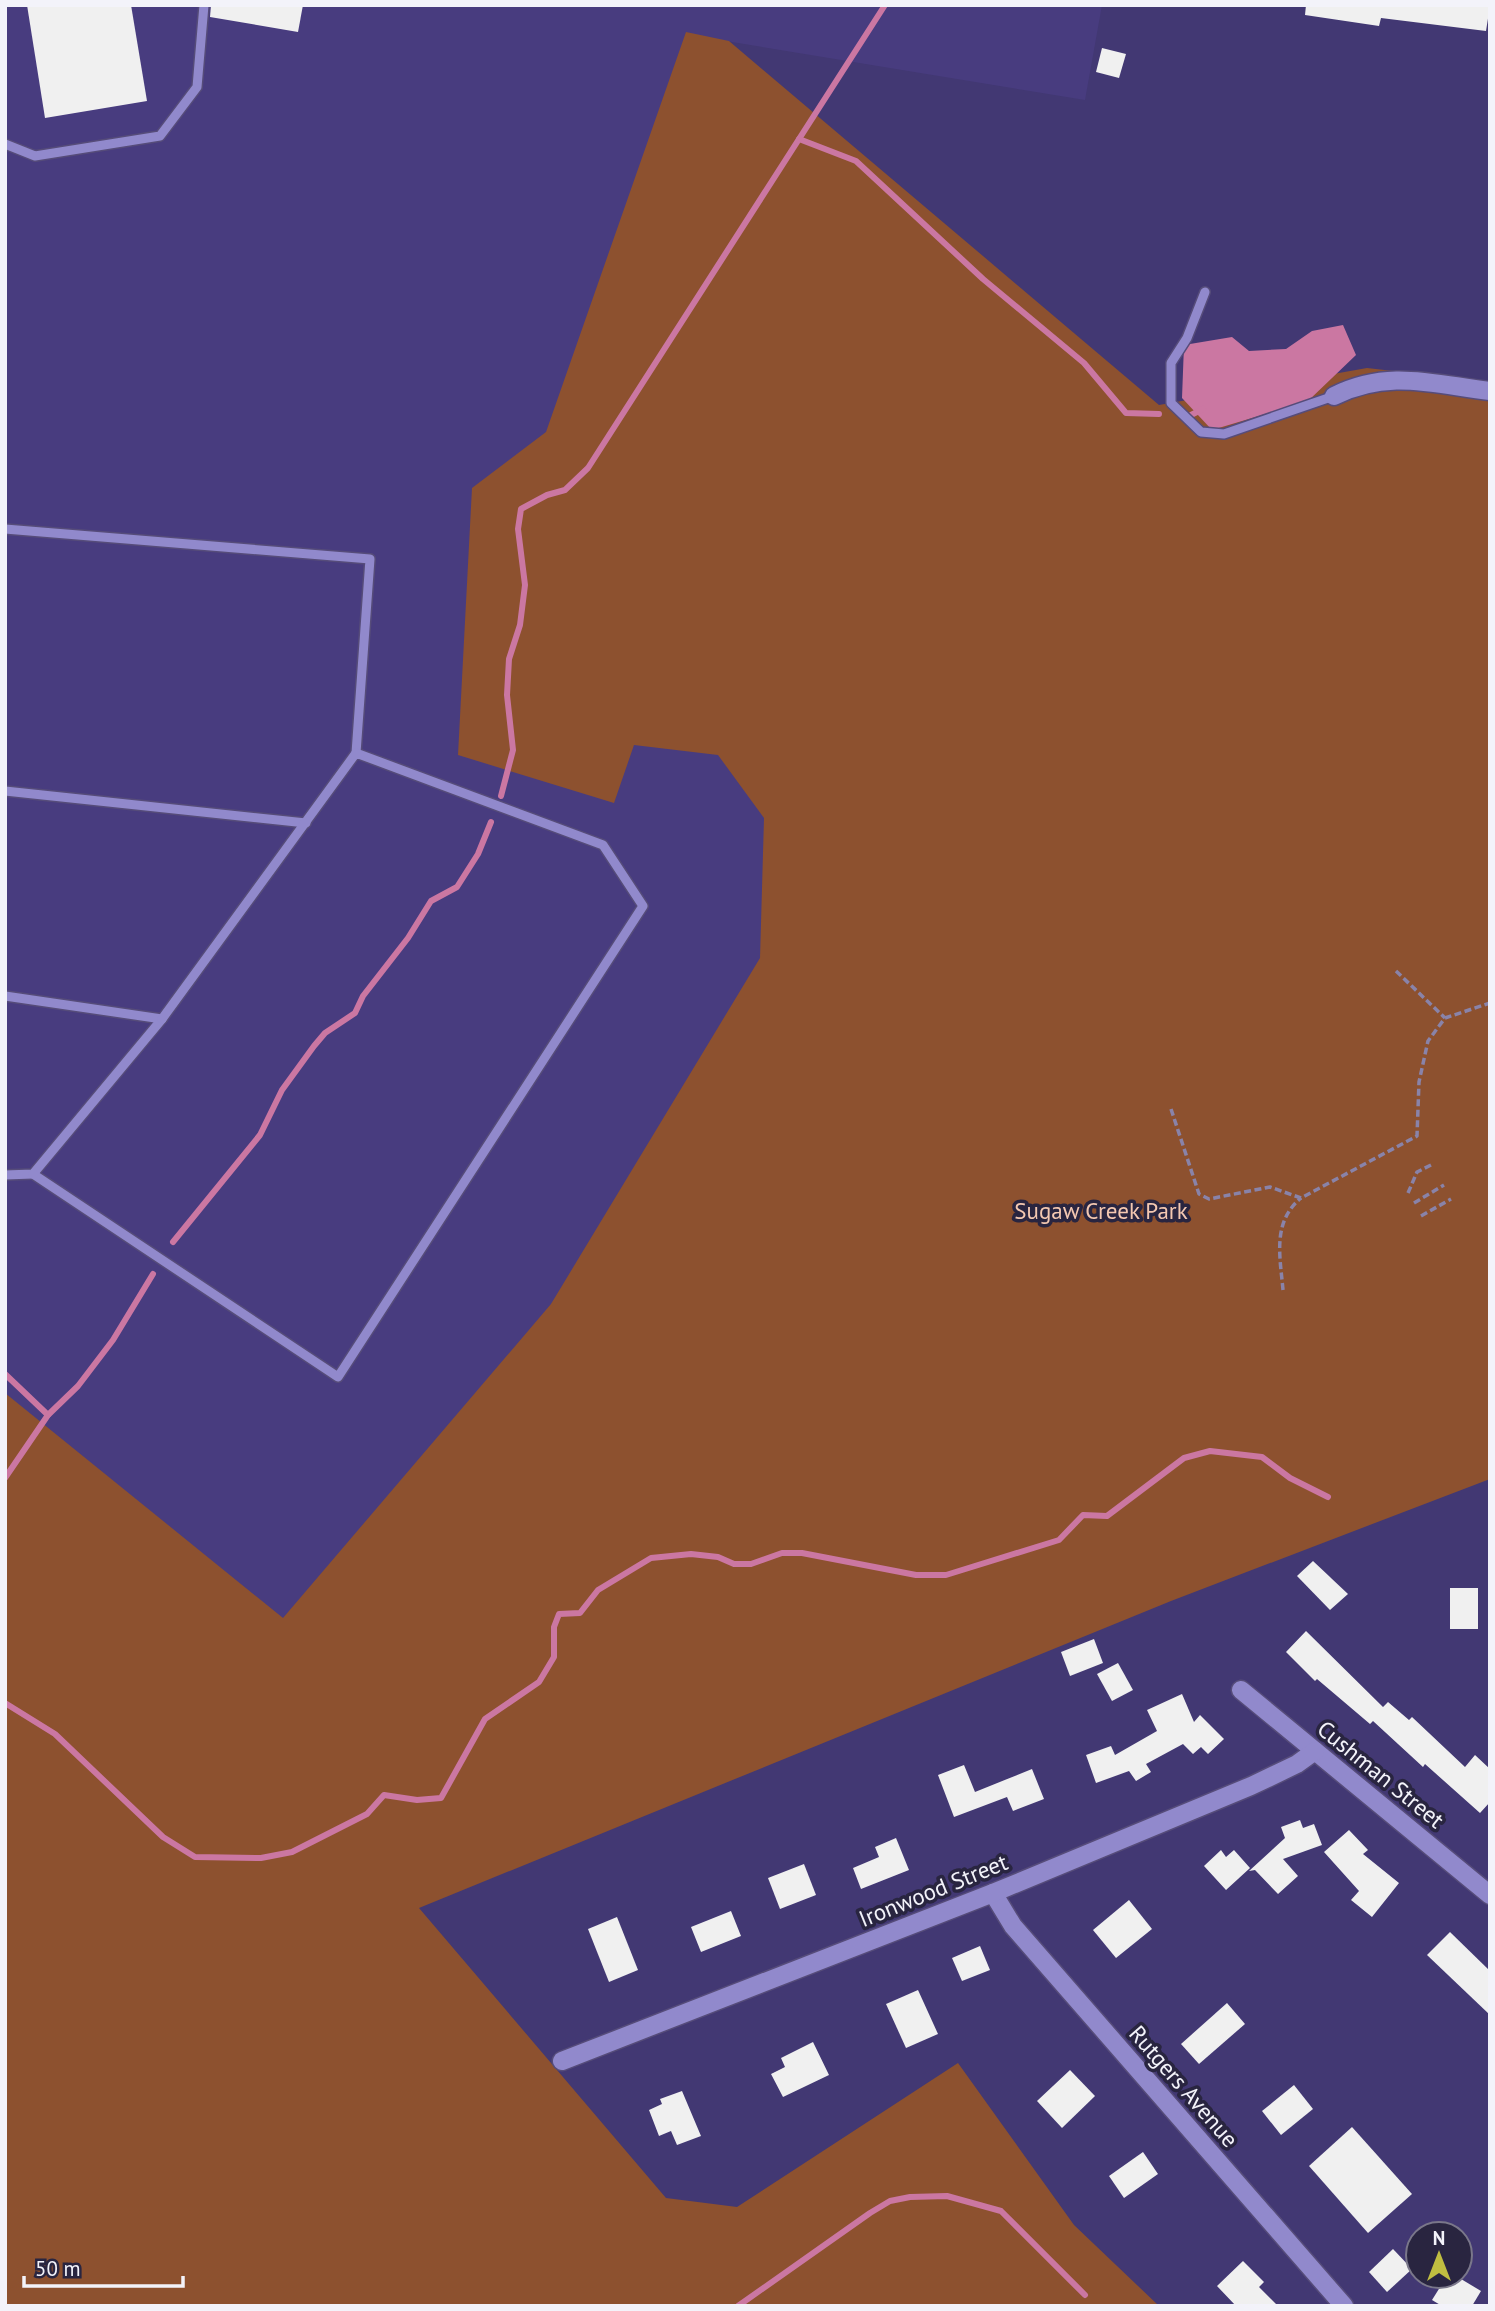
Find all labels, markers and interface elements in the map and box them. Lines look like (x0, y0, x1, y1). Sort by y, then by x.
park label: Sugaw Creek Park (1014, 1196, 1188, 1225)
street label: Cushman Street (1312, 1714, 1450, 1834)
street label: Ironwood Street (854, 1847, 1012, 1933)
street label: Rutgers Avenue (1123, 2019, 1245, 2153)
north arrow (1404, 2220, 1474, 2290)
text: N (1433, 2226, 1445, 2250)
scale bar (24, 2244, 184, 2288)
text: 50 m (35, 2255, 81, 2282)

